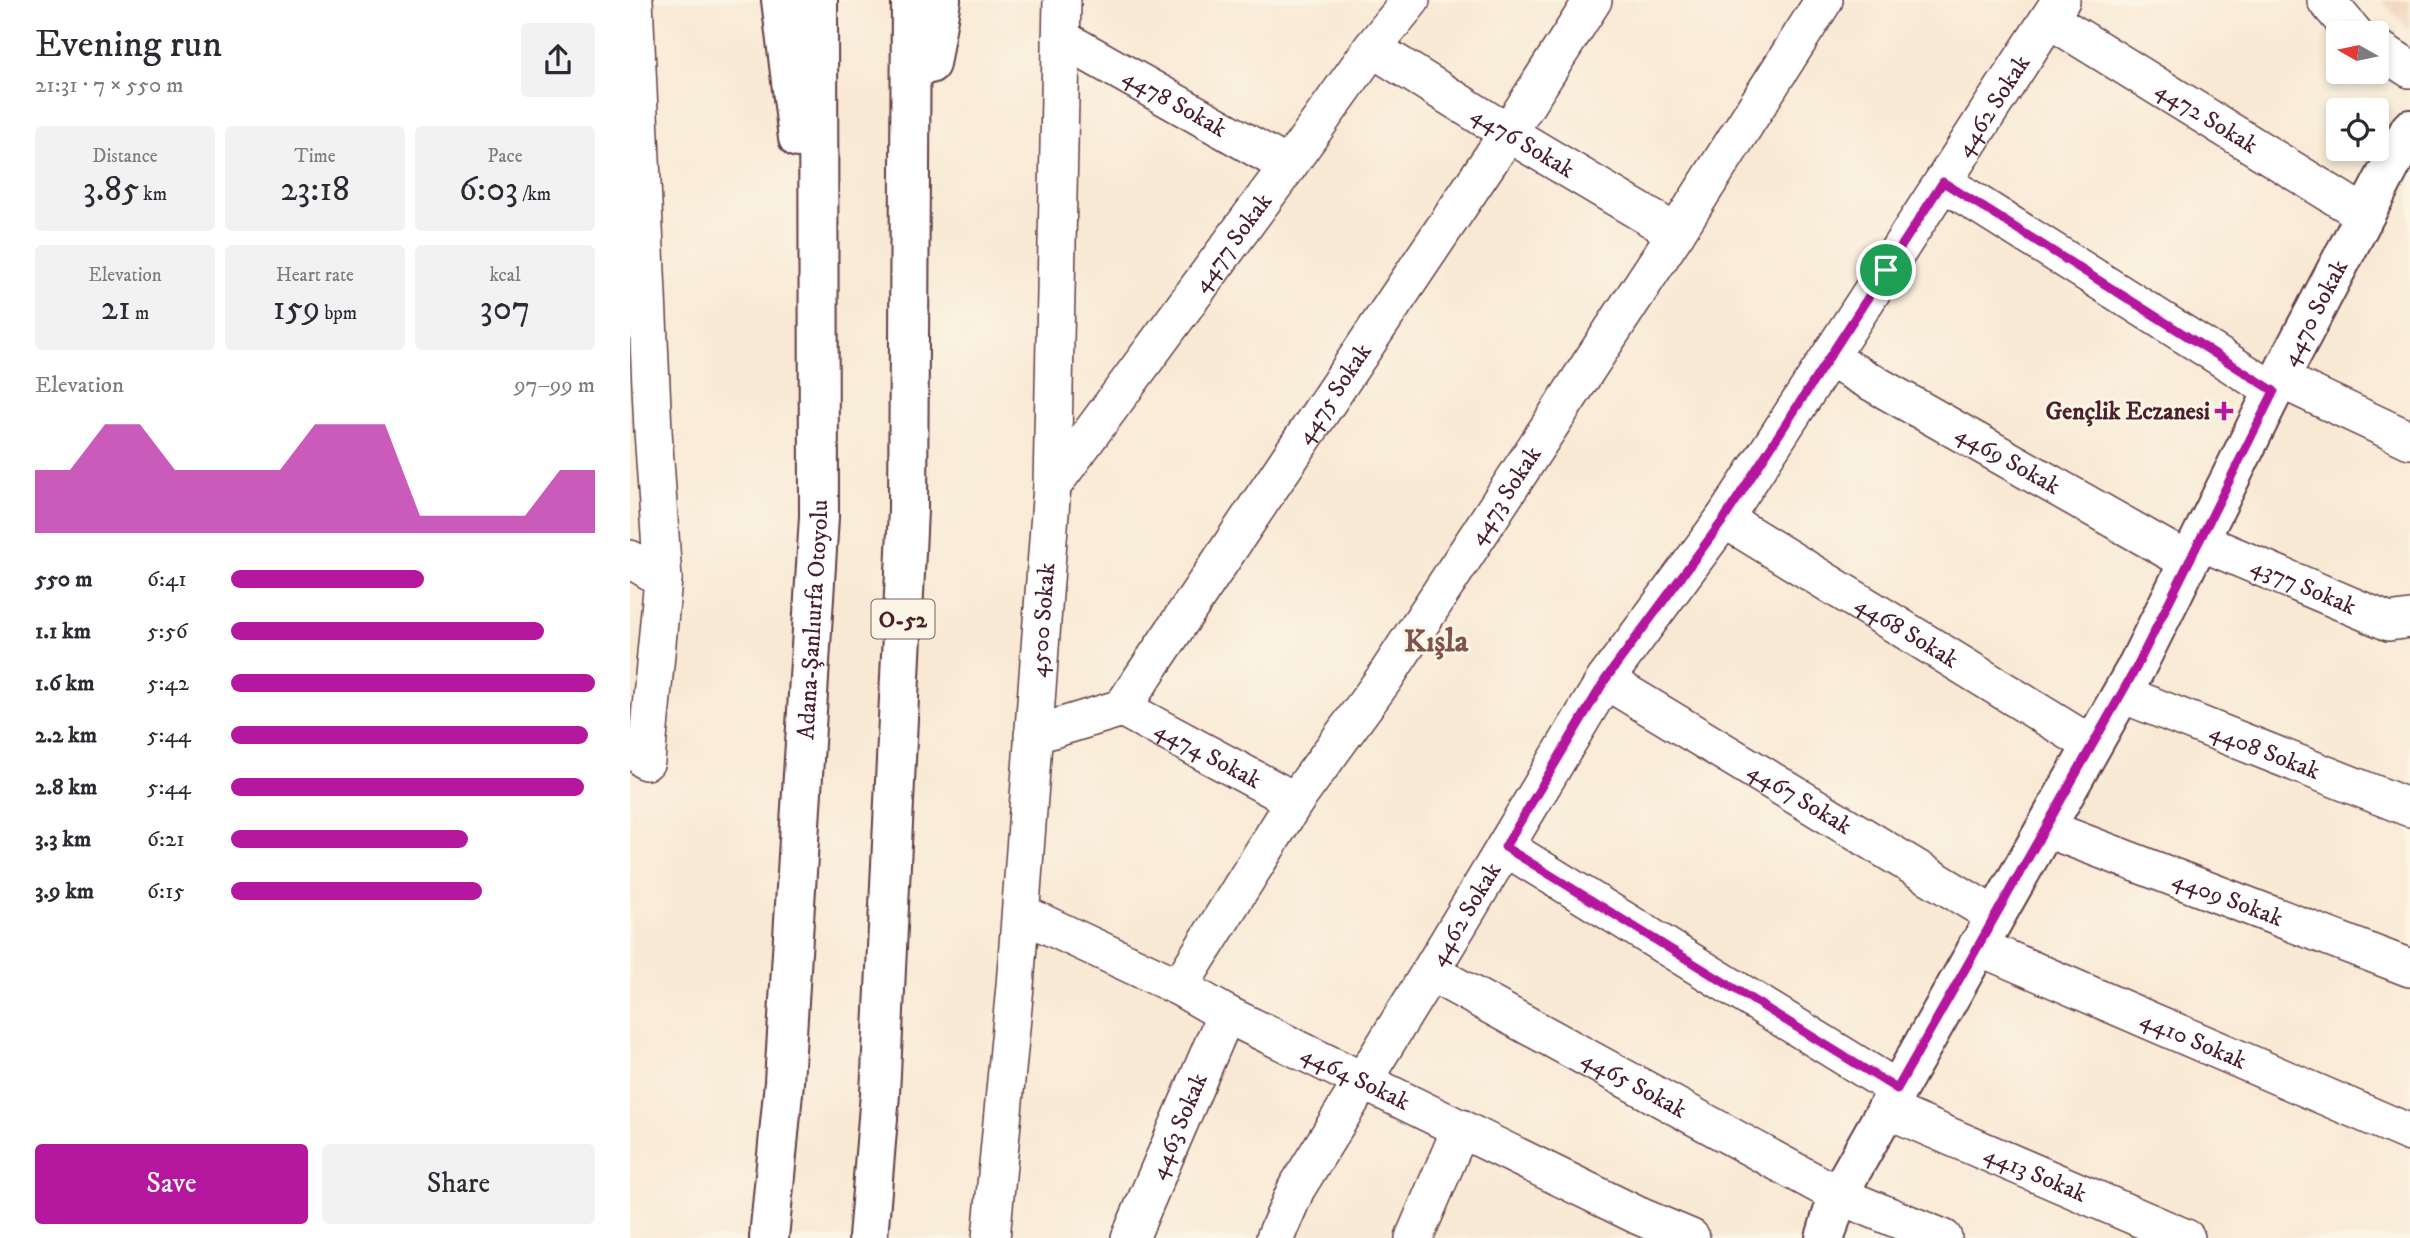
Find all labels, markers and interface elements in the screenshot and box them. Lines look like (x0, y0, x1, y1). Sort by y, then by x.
text: Evening run (35, 21, 222, 69)
north arrow (2326, 21, 2389, 84)
map controls (2326, 21, 2389, 161)
button: share (521, 23, 595, 97)
street label: 4462 Sokak (1949, 49, 2037, 163)
street label: 4478 Sokak (1117, 62, 1232, 145)
text: 21:31 · 7 × 550 m (35, 71, 184, 100)
street label: 4472 Sokak (2150, 75, 2263, 161)
button: locate (2326, 98, 2389, 161)
street label: 4476 Sokak (1466, 100, 1580, 185)
text: Distance (92, 145, 158, 168)
text: Time (294, 145, 336, 168)
text: Pace (487, 145, 523, 168)
text: 3.85 (83, 168, 139, 212)
text: 23:18 (280, 168, 350, 212)
text: 6:03 (459, 168, 518, 212)
text: km (139, 183, 167, 206)
text: /km (518, 183, 551, 206)
street label: 4477 Sokak (1186, 187, 1279, 298)
pin (1856, 240, 1916, 300)
icon: arrive (1867, 251, 1905, 289)
street label: 4470 Sokak (2275, 255, 2355, 371)
text: Elevation (88, 264, 162, 287)
text: Heart rate (276, 264, 354, 287)
text: kcal (489, 264, 521, 287)
text: 21 (101, 287, 131, 331)
text: 159 (273, 287, 320, 331)
text: 307 (480, 287, 530, 331)
text: m (131, 302, 149, 325)
text: bpm (320, 302, 357, 325)
street label: 4475 Sokak (1290, 338, 1379, 450)
text: Elevation (35, 371, 124, 400)
text: 97–99 m (514, 371, 595, 400)
place label: Gençlik Eczanesi (2046, 397, 2210, 427)
marker: Gençlik Eczanesi (2216, 403, 2232, 419)
street label: 4469 Sokak (1950, 419, 2065, 502)
street label: 4473 Sokak (1462, 441, 1548, 551)
street label: Adana-Şanlıurfa Otoyolu (791, 500, 835, 740)
street label: 4377 Sokak (2246, 551, 2361, 622)
street label: 4500 Sokak (1024, 562, 1062, 679)
text: 550 m (35, 565, 92, 594)
text: 6:41 (147, 565, 187, 594)
street label: 4468 Sokak (1850, 589, 1964, 675)
road number: O-52 (872, 600, 934, 638)
text: 1.1 km (35, 617, 91, 646)
text: 5:56 (147, 617, 188, 646)
district label: Kışla (1404, 622, 1469, 662)
text: 1.6 km (35, 669, 94, 698)
text: 5:42 (147, 669, 189, 698)
street label: 4474 Sokak (1150, 715, 1266, 796)
street label: 4408 Sokak (2205, 716, 2324, 787)
text: 2.2 km (35, 721, 97, 750)
text: 5:44 (147, 721, 191, 750)
street label: 4467 Sokak (1742, 756, 1857, 842)
text: 2.8 km (35, 773, 97, 802)
text: 5:44 (147, 773, 191, 802)
text: 3.3 km (35, 825, 91, 854)
text: 6:21 (147, 825, 185, 854)
street label: 4462 Sokak (1423, 857, 1508, 972)
street label: 4409 Sokak (2168, 864, 2287, 934)
text: 3.9 km (35, 877, 94, 906)
text: 6:15 (147, 877, 185, 906)
street label: 4410 Sokak (2136, 1004, 2251, 1077)
street label: 4464 Sokak (1296, 1039, 1415, 1118)
street label: 4465 Sokak (1576, 1044, 1692, 1126)
street label: 4463 Sokak (1143, 1069, 1215, 1184)
street label: 4413 Sokak (1979, 1139, 2091, 1210)
button: Save (35, 1144, 308, 1224)
button: Share (322, 1144, 595, 1224)

